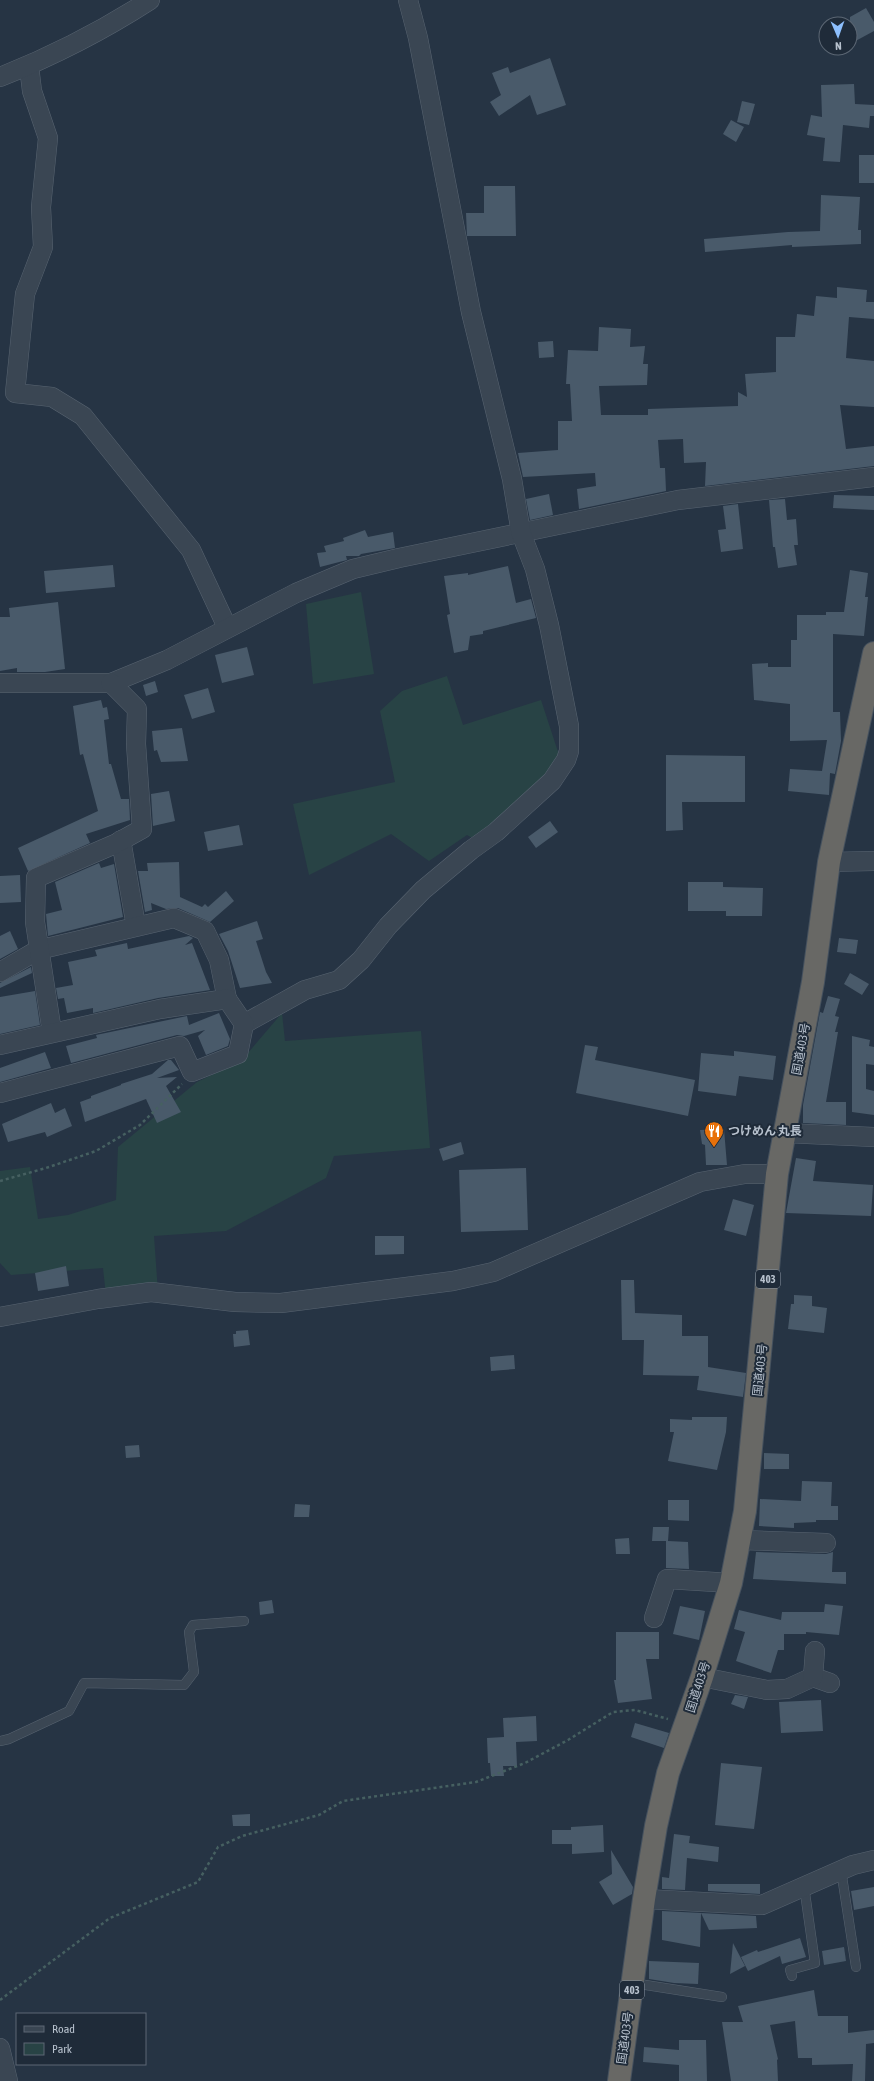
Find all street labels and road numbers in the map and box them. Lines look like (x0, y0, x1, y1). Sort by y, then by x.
street label: 国道403号 (790, 1022, 812, 1076)
road number: 403 (756, 1270, 780, 1288)
street label: 国道403号 (750, 1343, 770, 1397)
street label: 国道403号 (683, 1660, 713, 1714)
road number: 403 (620, 1981, 644, 1999)
street label: 国道403号 (614, 2011, 636, 2065)

